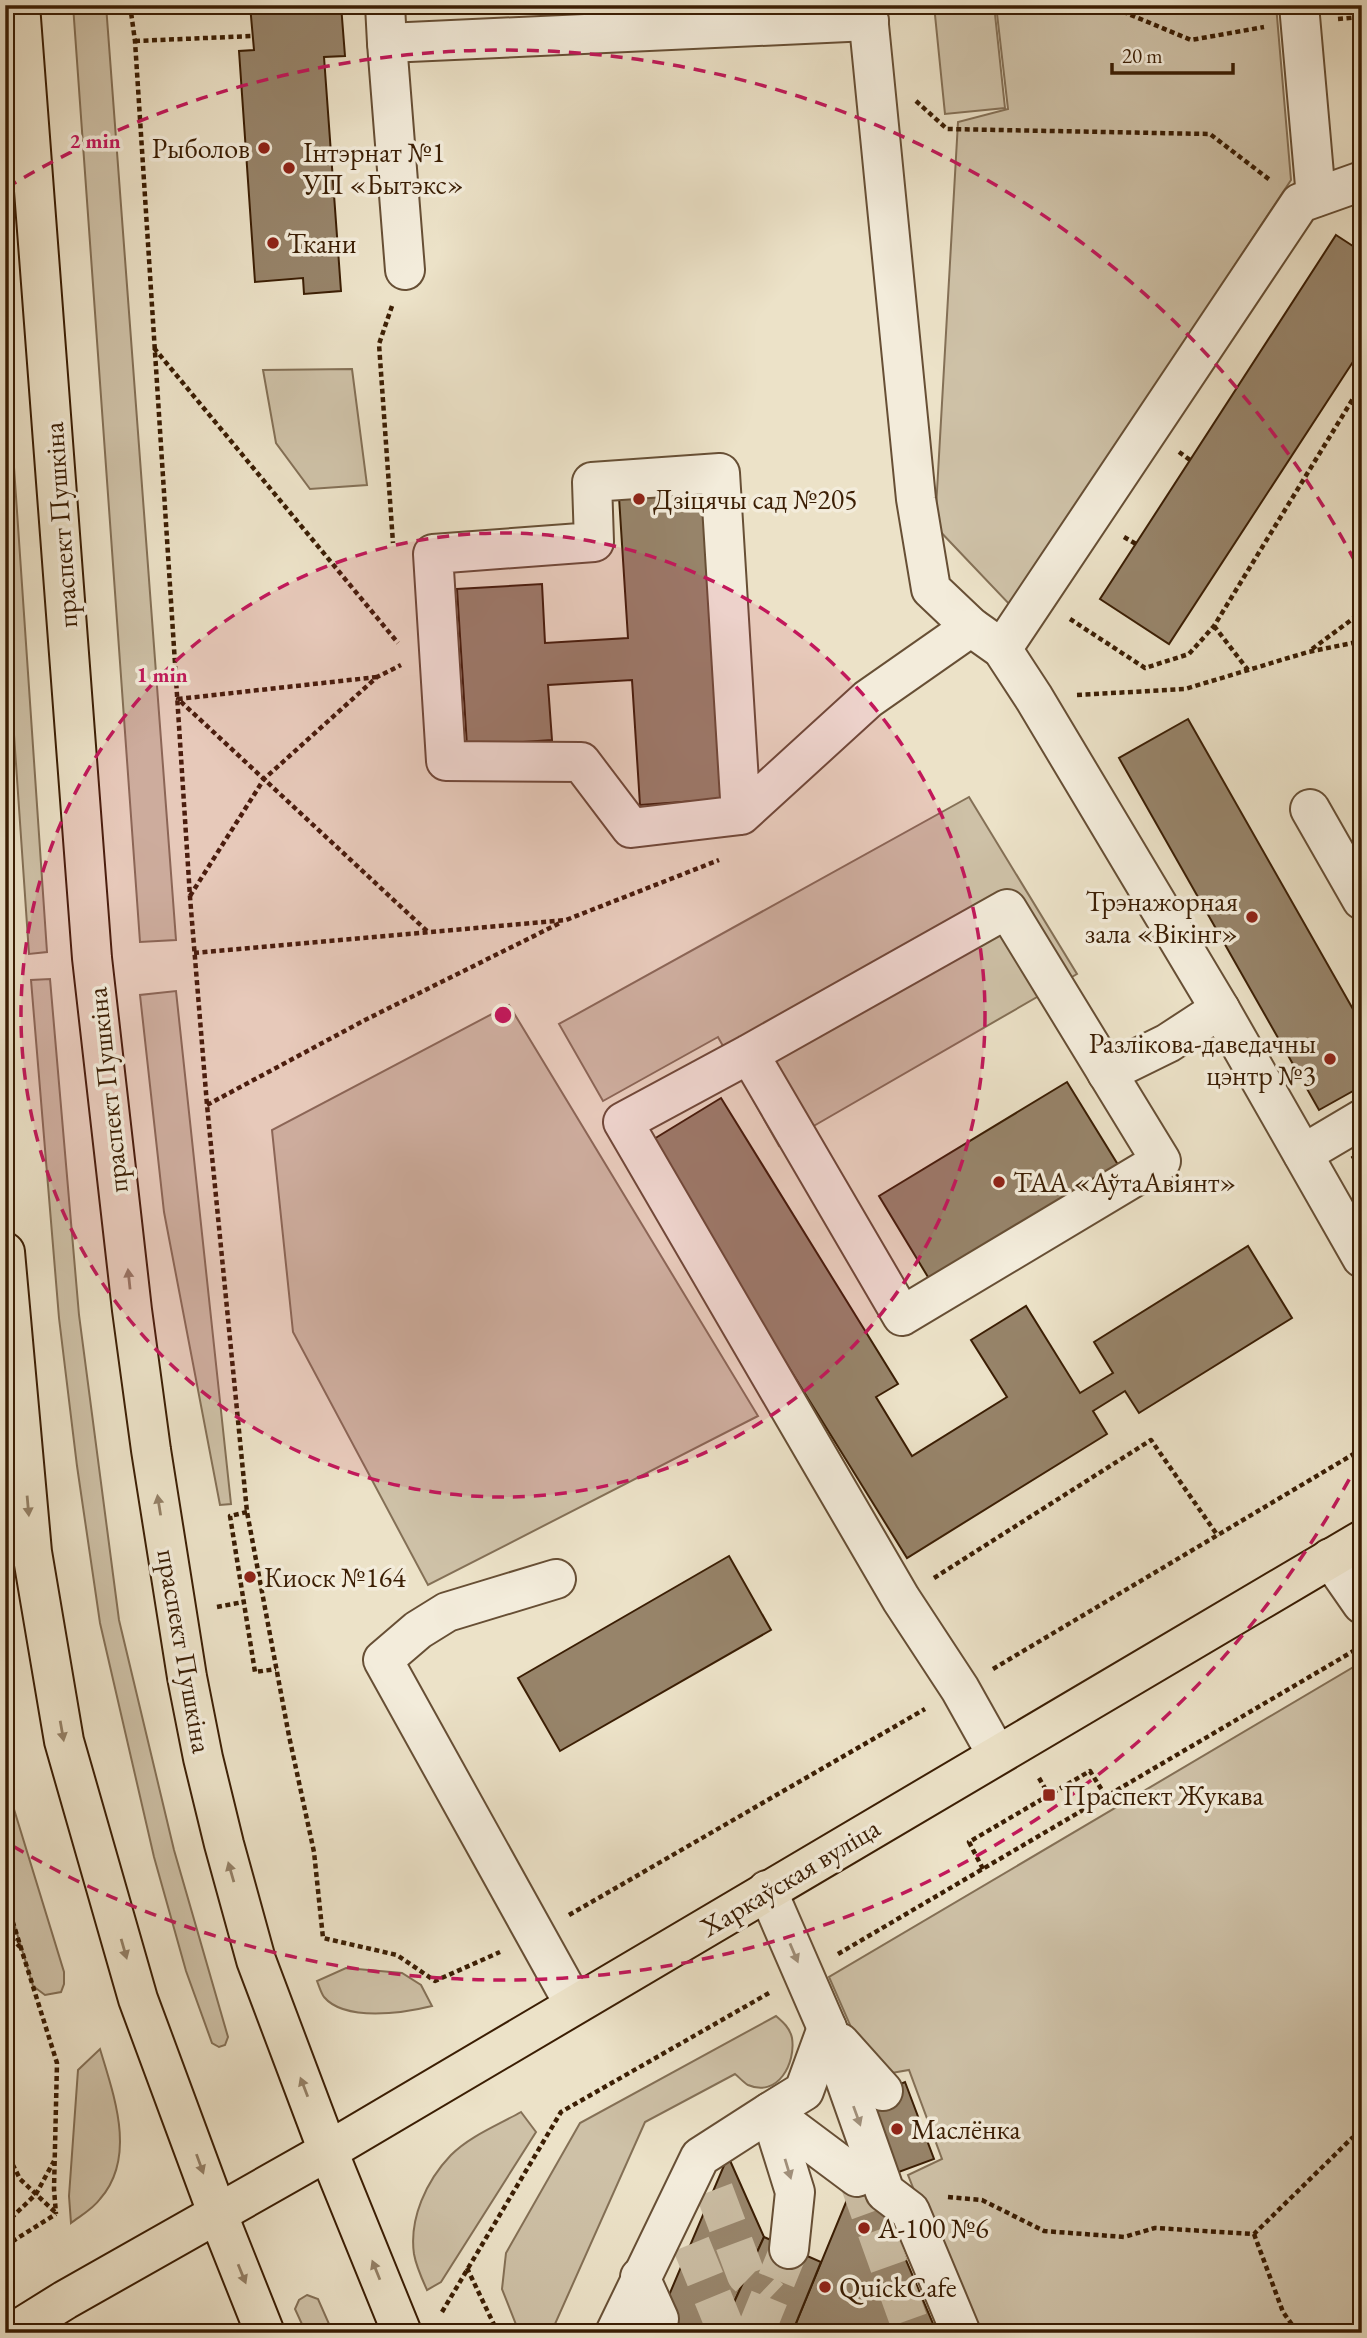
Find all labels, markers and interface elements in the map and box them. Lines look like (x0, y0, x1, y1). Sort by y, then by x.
scale bar (1112, 32, 1232, 76)
text: 20 m (1122, 42, 1163, 69)
text: 2 min (69, 127, 121, 154)
place label: Рыболов (152, 130, 250, 166)
place label: Інтэрнат №1 УП «Бытэкс» (302, 134, 464, 202)
marker: Рыболов (256, 140, 272, 156)
marker: Інтэрнат №1 УП «Бытэкс» (281, 160, 297, 176)
place label: Ткани (287, 225, 357, 261)
marker: Ткани (265, 235, 281, 251)
street label: праспект Пушкіна (35, 420, 85, 629)
place label: Дзіцячы сад №205 (653, 481, 858, 517)
marker: Дзіцячы сад №205 (631, 491, 647, 507)
text: 1 min (136, 661, 188, 688)
place label: Трэнажорная зала «Вікінг» (1085, 883, 1238, 951)
marker: Трэнажорная зала «Вікінг» (1244, 909, 1260, 925)
street label: праспект Пушкіна (78, 985, 136, 1195)
centre of rings (491, 1003, 515, 1027)
place label: Разлікова-даведачны цэнтр №3 (1089, 1025, 1316, 1093)
marker: Разлікова-даведачны цэнтр №3 (1322, 1051, 1338, 1067)
place label: ТАА «АўтаАвіянт» (1013, 1164, 1236, 1200)
marker: ТАА «АўтаАвіянт» (991, 1174, 1007, 1190)
one-way arrow (123, 1268, 134, 1290)
one-way arrow (154, 1494, 165, 1516)
one-way arrow (23, 1495, 34, 1517)
street label: праспект Пушкіна (149, 1546, 221, 1757)
place label: Киоск №164 (264, 1559, 406, 1595)
marker: Киоск №164 (242, 1569, 258, 1585)
one-way arrow (57, 1720, 68, 1742)
place label: Праспект Жукава (1063, 1777, 1264, 1813)
marker: Праспект Жукава (1041, 1787, 1057, 1803)
street label: Харкаўская вуліца (693, 1809, 887, 1945)
one-way arrow (226, 1861, 236, 1882)
one-way arrow (119, 1939, 130, 1961)
one-way arrow (788, 1943, 799, 1964)
one-way arrow (299, 2077, 310, 2098)
one-way arrow (852, 2106, 863, 2127)
place label: Маслёнка (911, 2111, 1021, 2147)
marker: Маслёнка (889, 2121, 905, 2137)
one-way arrow (194, 2153, 205, 2174)
one-way arrow (783, 2158, 793, 2179)
place label: А-100 №6 (877, 2210, 989, 2246)
marker: А-100 №6 (856, 2220, 872, 2236)
one-way arrow (371, 2259, 382, 2280)
one-way arrow (236, 2263, 247, 2284)
place label: QuickCafe (839, 2269, 957, 2305)
marker: QuickCafe (817, 2279, 833, 2295)

